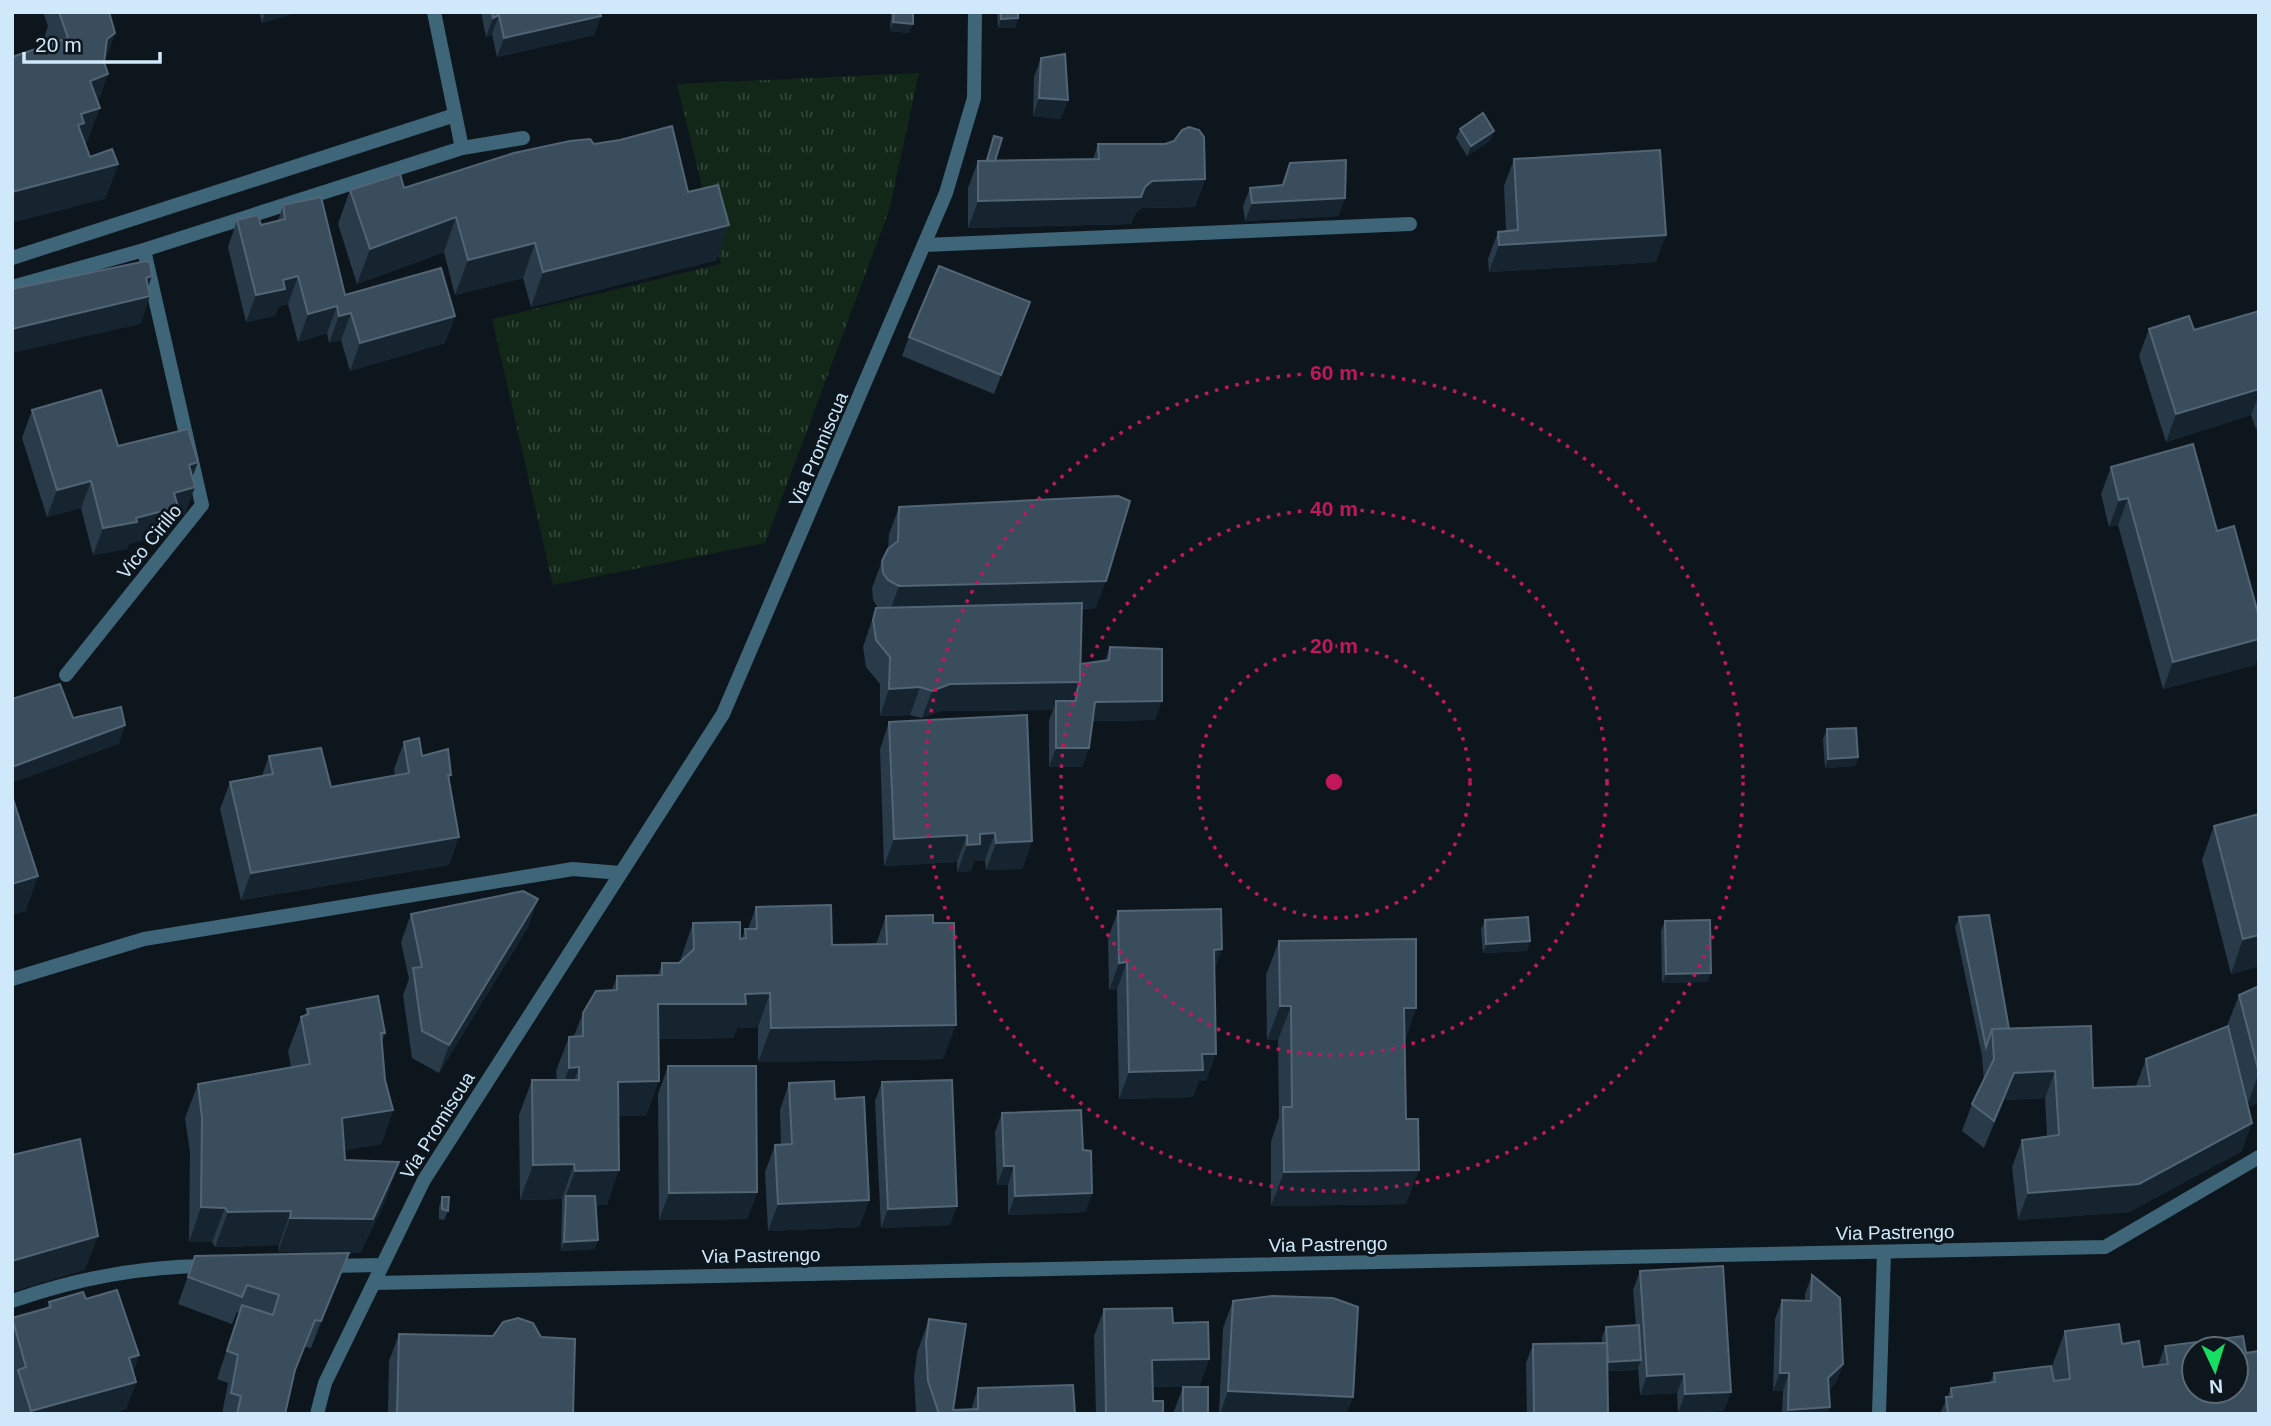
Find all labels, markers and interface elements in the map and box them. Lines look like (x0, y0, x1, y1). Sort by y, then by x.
scale bar (24, 21, 161, 65)
text: 20 m (35, 33, 82, 56)
text: 60 m (1310, 361, 1358, 384)
street label: Via Promiscua (785, 388, 852, 510)
text: 40 m (1310, 497, 1358, 520)
street label: Vico Cirillo (113, 500, 186, 583)
text: 20 m (1310, 634, 1358, 657)
centre of rings (1322, 770, 1346, 794)
street label: Via Promiscua (396, 1068, 479, 1183)
street label: Via Pastrengo (1835, 1221, 1955, 1244)
street label: Via Pastrengo (1268, 1233, 1388, 1256)
street label: Via Pastrengo (701, 1244, 821, 1267)
north arrow (2180, 1335, 2250, 1405)
text: N (2209, 1376, 2224, 1397)

